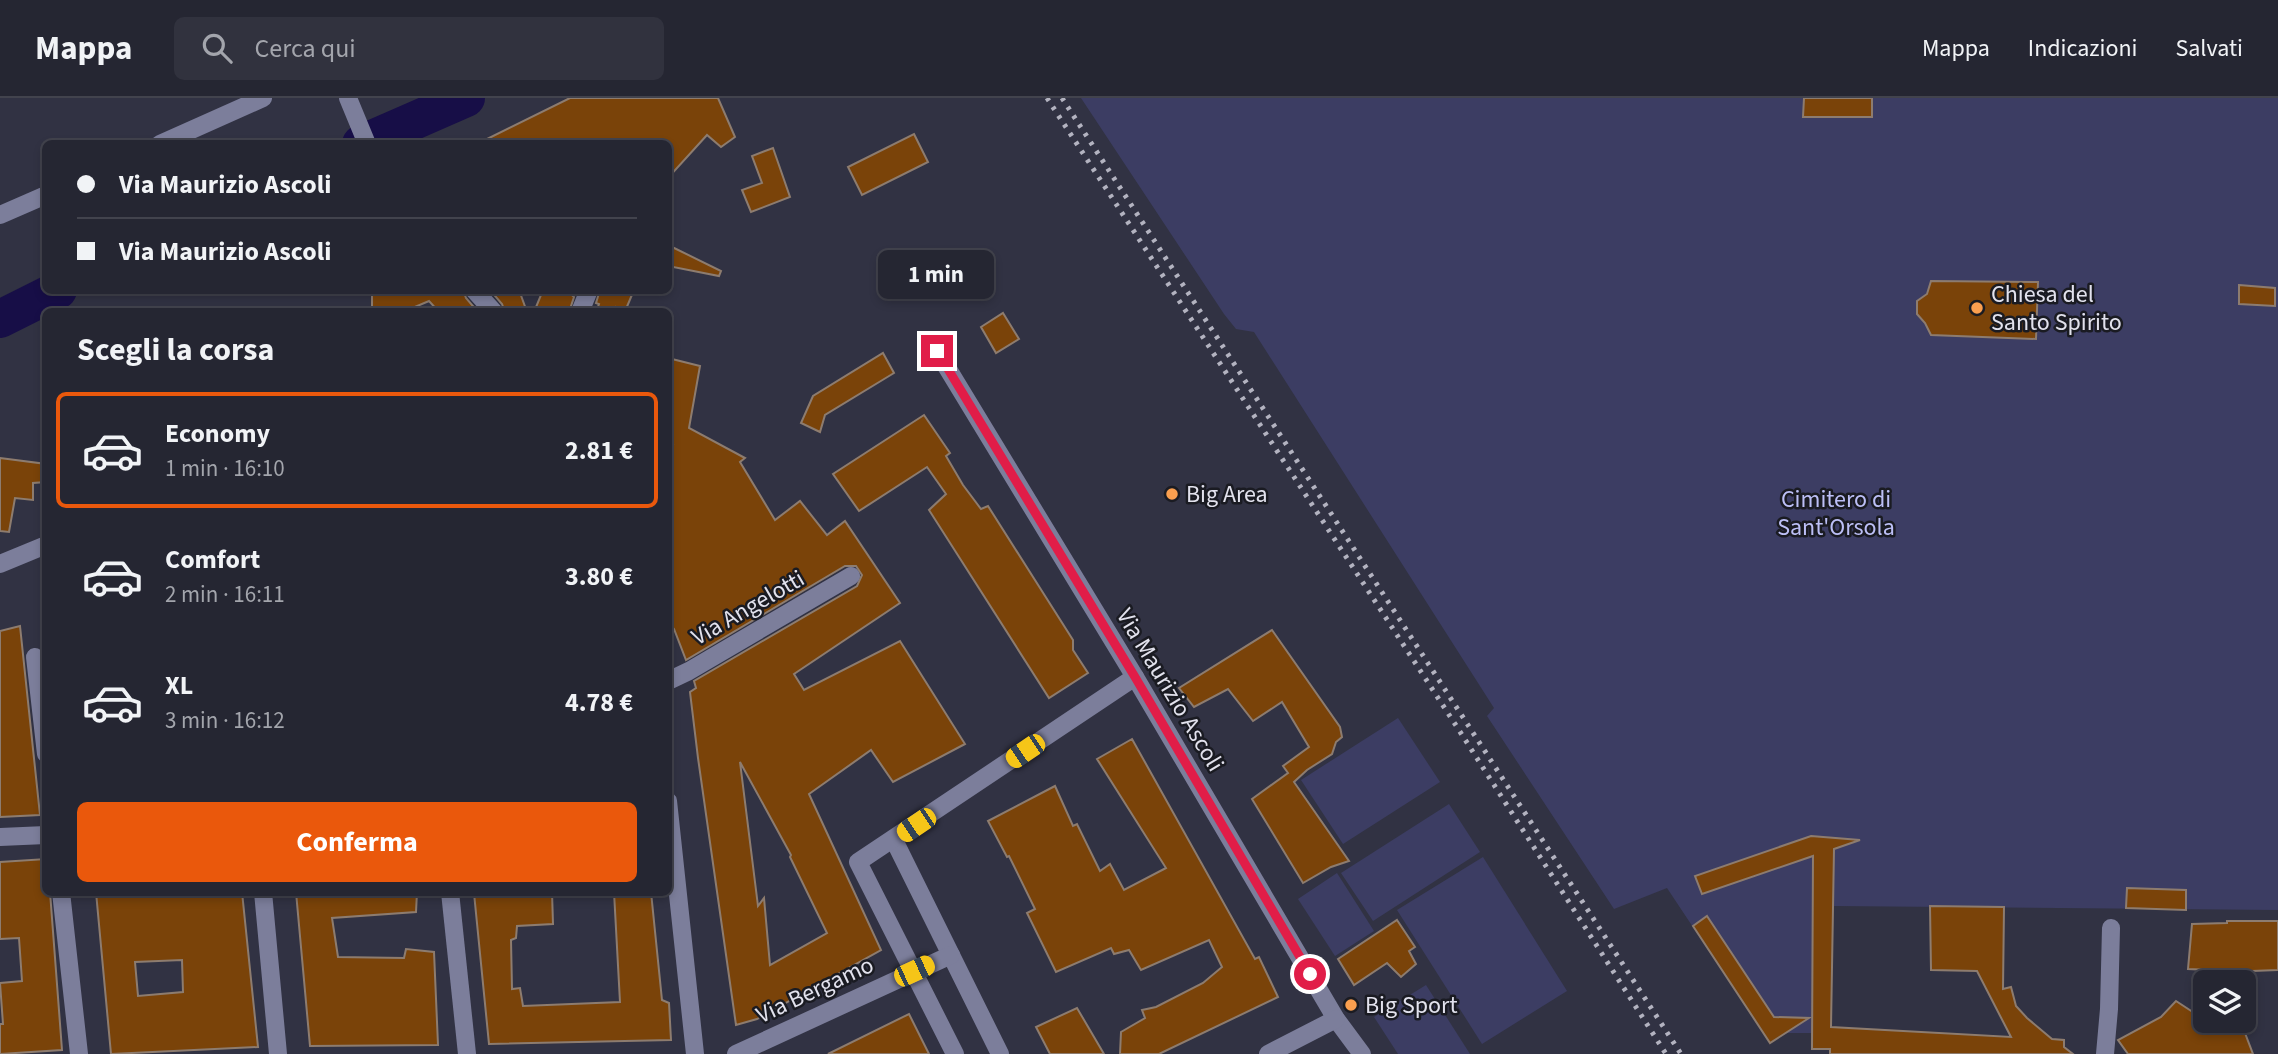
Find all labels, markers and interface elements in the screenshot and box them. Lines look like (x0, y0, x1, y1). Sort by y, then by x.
search box (174, 17, 664, 80)
text: Mappa (35, 25, 132, 72)
icon: search (198, 29, 236, 67)
text: Cerca qui (254, 30, 356, 67)
text: Mappa (1922, 31, 1990, 66)
text: Indicazioni (2028, 31, 2137, 66)
text: Salvati (2175, 31, 2243, 66)
text: Via Maurizio Ascoli (119, 166, 331, 203)
text: Via Maurizio Ascoli (119, 233, 331, 270)
callout: 1 min (879, 250, 995, 299)
text: 1 min (908, 258, 964, 291)
place label: Chiesa del Santo Spirito (1991, 277, 2122, 340)
marker: Chiesa del Santo Spirito (1969, 300, 1985, 316)
text: Scegli la corsa (77, 327, 274, 373)
route end (921, 335, 953, 367)
text: Economy (165, 415, 270, 452)
icon: car (81, 419, 144, 482)
text: 2.81 € (565, 432, 633, 469)
text: 1 min · 16:10 (165, 452, 285, 485)
place label: Big Area (1186, 477, 1268, 512)
park label: Cimitero di Sant'Orsola (1777, 482, 1895, 545)
marker: Big Area (1164, 486, 1180, 502)
text: Comfort (165, 541, 260, 578)
icon: car (81, 545, 144, 608)
text: 3.80 € (565, 558, 633, 595)
street label: Via Angelotti (685, 562, 811, 654)
text: 2 min · 16:11 (165, 578, 285, 611)
street label: Via Maurizio Ascoli (1107, 602, 1233, 778)
text: XL (165, 667, 193, 704)
icon: car (81, 671, 144, 734)
text: 4.78 € (565, 684, 633, 721)
text: 3 min · 16:12 (165, 704, 285, 737)
car (1002, 731, 1049, 771)
button: Conferma (77, 802, 637, 882)
car (893, 805, 940, 845)
street label: Via Bergamo (751, 948, 879, 1032)
car (891, 953, 938, 989)
route start (1294, 958, 1326, 990)
map controls (2193, 970, 2256, 1033)
button: layers (2193, 970, 2256, 1033)
place label: Big Sport (1365, 988, 1458, 1023)
marker: Big Sport (1343, 997, 1359, 1013)

